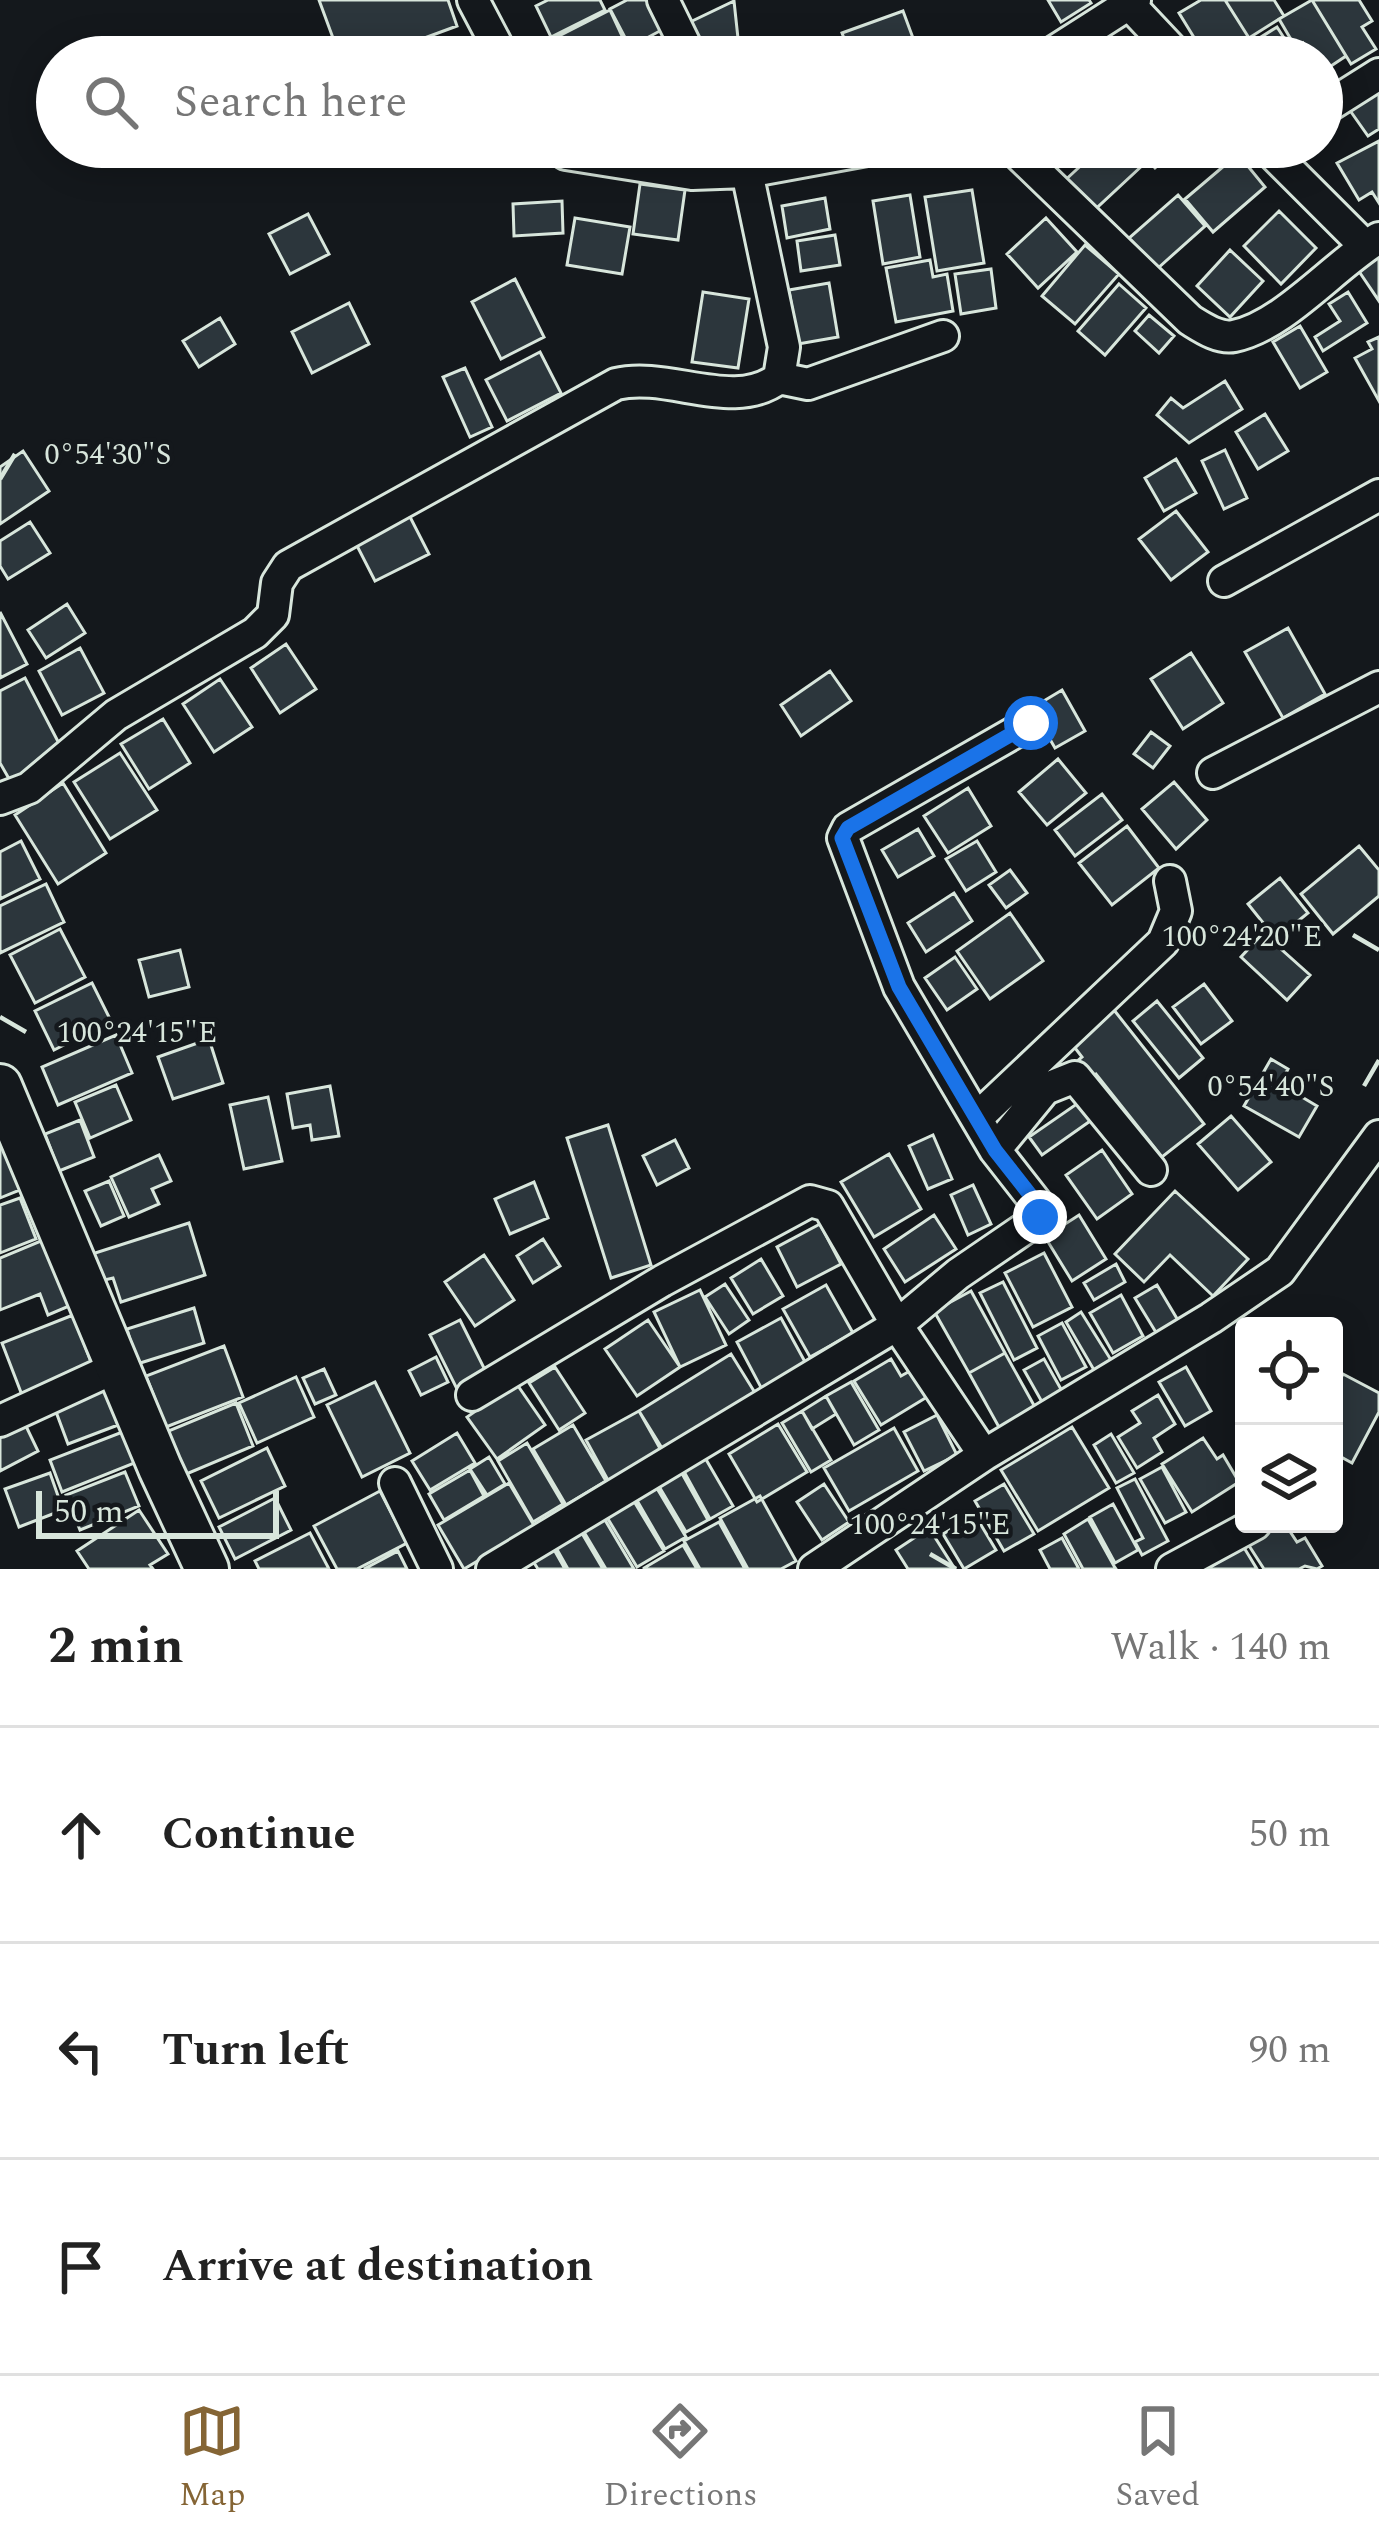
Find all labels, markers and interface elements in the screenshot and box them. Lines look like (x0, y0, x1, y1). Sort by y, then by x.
search box (36, 36, 1343, 168)
text: Search here (174, 68, 407, 137)
icon: search (78, 69, 144, 135)
text: 0°54'30"S (45, 432, 171, 478)
route start (1004, 696, 1058, 750)
text: 100°24'20"E (1162, 914, 1322, 960)
text: 100°24'15"E (57, 1010, 217, 1056)
text: 0°54'40"S (1208, 1064, 1334, 1110)
route end (1013, 1190, 1067, 1244)
map controls (1235, 1317, 1343, 1533)
button: locate (1235, 1317, 1343, 1425)
button: layers (1235, 1425, 1343, 1533)
scale bar (36, 1485, 279, 1538)
text: 50 m (54, 1487, 124, 1537)
text: 100°24'15"E (850, 1502, 1010, 1548)
text: 2 min (48, 1608, 184, 1686)
text: Walk · 140 m (1110, 1618, 1331, 1677)
text: Continue (162, 1800, 355, 1869)
icon: ahead (48, 1802, 114, 1868)
text: 50 m (1249, 1805, 1331, 1864)
text: Turn left (162, 2016, 349, 2085)
icon: left (48, 2018, 114, 2084)
text: 90 m (1249, 2021, 1331, 2080)
text: Arrive at destination (162, 2232, 593, 2301)
icon: arrive (48, 2234, 114, 2300)
tab: Map (179, 2398, 245, 2520)
tab: Directions (603, 2398, 757, 2520)
tab: Saved (1115, 2398, 1200, 2520)

